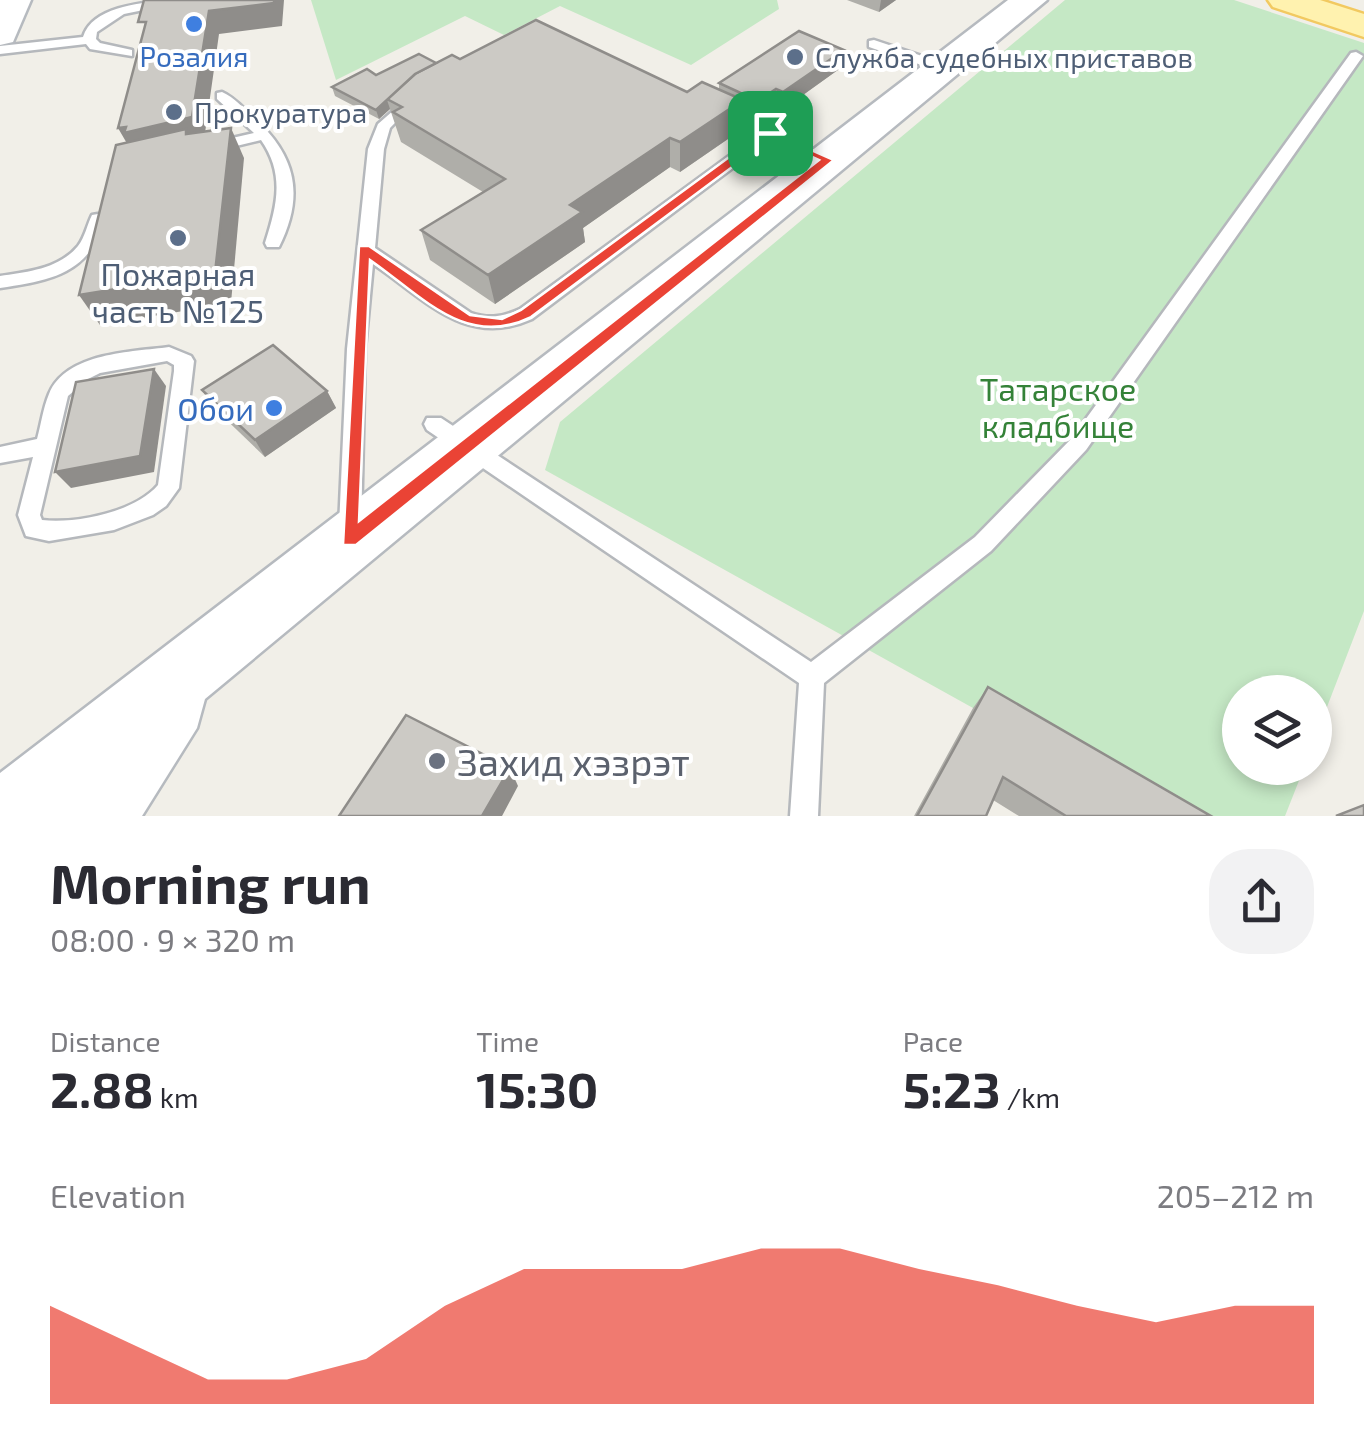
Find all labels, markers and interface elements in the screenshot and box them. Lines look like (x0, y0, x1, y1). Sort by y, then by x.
marker: Розалия (183, 13, 205, 35)
place label: Розалия (140, 39, 248, 73)
place label: Служба судебных приставов (815, 40, 1193, 74)
marker: Служба судебных приставов (784, 46, 806, 68)
pin (728, 91, 813, 176)
place label: Прокуратура (194, 95, 367, 129)
marker: Прокуратура (163, 101, 185, 123)
icon: arrive (743, 106, 798, 161)
marker: Пожарная часть №125 (167, 227, 189, 249)
place label: Пожарная часть №125 (92, 254, 264, 329)
park label: Татарское кладбище (980, 369, 1136, 444)
place label: Обои (177, 389, 254, 427)
marker: Обои (263, 397, 285, 419)
map controls (1222, 675, 1332, 785)
button: layers (1222, 675, 1332, 785)
place label: Захид хэзрэт (457, 738, 690, 784)
marker: Захид хэзрэт (426, 750, 448, 772)
text: Morning run (50, 849, 371, 915)
button: share (1209, 849, 1314, 954)
text: 08:00 · 9 × 320 m (50, 920, 295, 958)
text: Distance (50, 1024, 161, 1058)
text: Time (476, 1024, 539, 1058)
text: Pace (903, 1024, 963, 1058)
text: 2.88 (50, 1058, 154, 1118)
text: 15:30 (476, 1058, 598, 1118)
text: 5:23 (903, 1058, 1001, 1118)
text: km (154, 1080, 199, 1114)
text: /km (1001, 1080, 1060, 1114)
text: Elevation (50, 1176, 186, 1214)
text: 205–212 m (1157, 1176, 1314, 1214)

